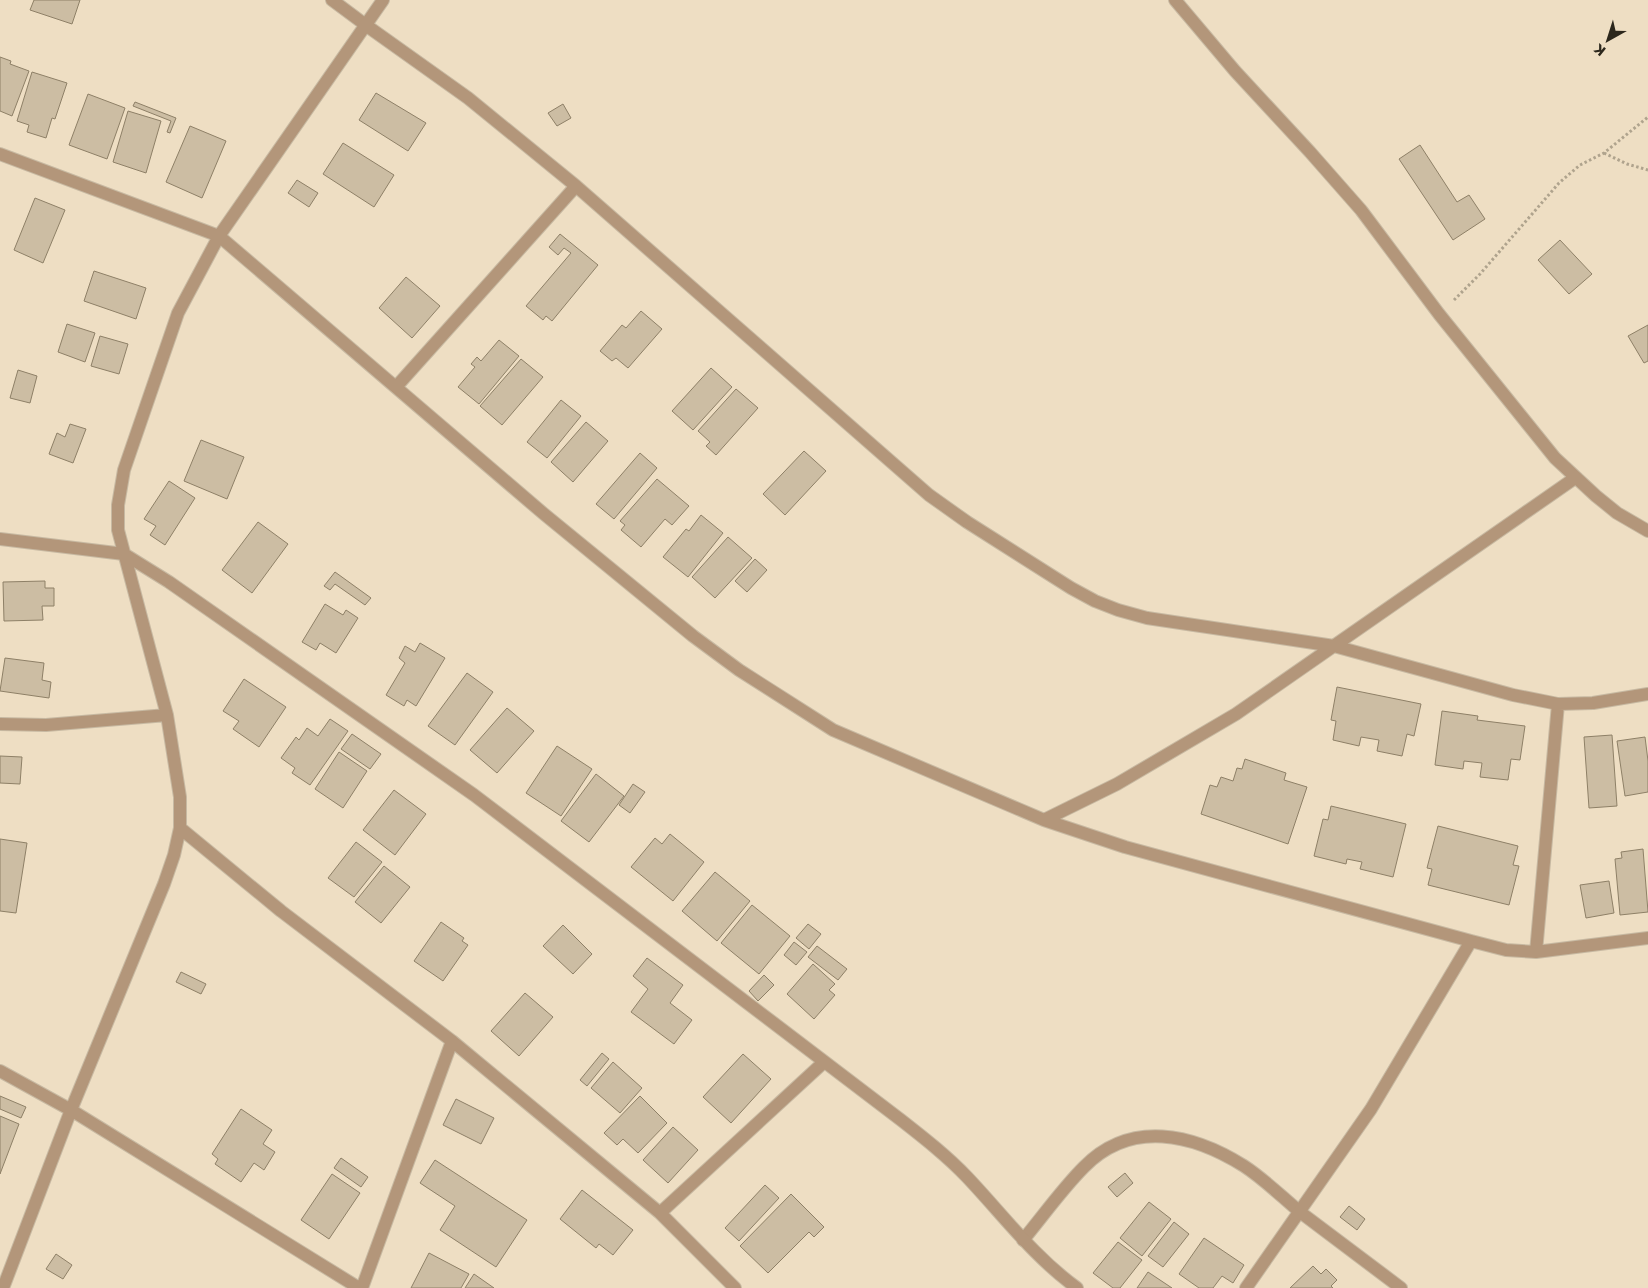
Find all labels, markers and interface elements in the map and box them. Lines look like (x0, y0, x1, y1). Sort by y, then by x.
north arrow (1583, 15, 1633, 65)
text: K (1590, 39, 1610, 61)

